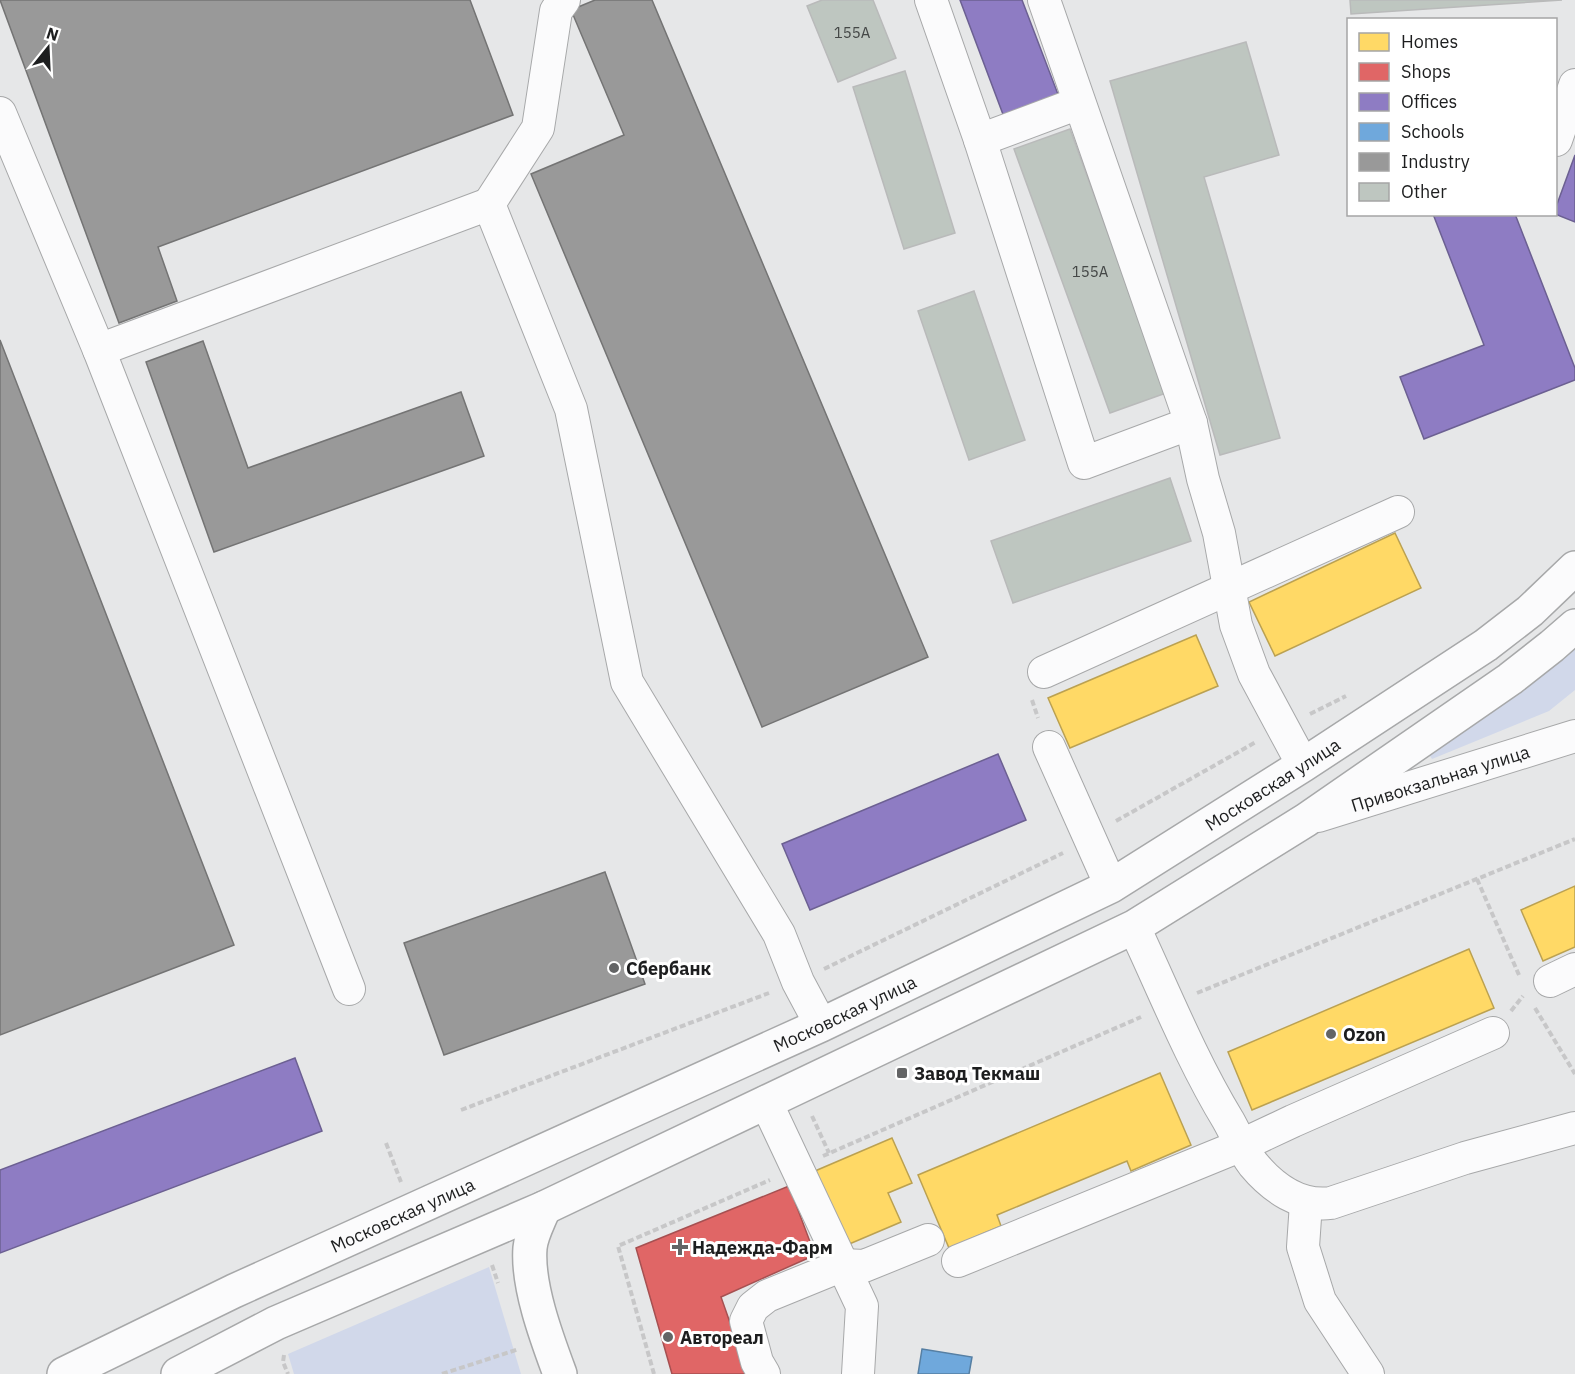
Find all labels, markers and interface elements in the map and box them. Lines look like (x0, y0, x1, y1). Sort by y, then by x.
north arrow (18, 18, 78, 78)
legend (1347, 18, 1557, 216)
text: N (44, 22, 61, 45)
house number: 155А (834, 23, 871, 42)
text: Homes (1401, 30, 1458, 53)
text: Shops (1401, 60, 1451, 83)
text: Offices (1401, 90, 1457, 113)
text: Schools (1401, 120, 1465, 143)
text: Industry (1401, 150, 1470, 173)
text: Other (1401, 180, 1447, 203)
house number: 155А (1072, 262, 1109, 281)
street label: Московская улица (1200, 732, 1344, 836)
street label: Привокзальная улица (1348, 739, 1533, 817)
place label: Сбербанк (626, 957, 711, 980)
marker: Сбербанк (607, 961, 621, 975)
street label: Московская улица (769, 969, 920, 1057)
place label: Ozon (1343, 1023, 1386, 1046)
marker: Ozon (1324, 1027, 1338, 1041)
place label: Завод Текмаш (914, 1062, 1040, 1085)
marker: Завод Текмаш (895, 1066, 909, 1080)
street label: Московская улица (327, 1172, 478, 1257)
place label: Надежда-Фарм (692, 1236, 833, 1259)
marker: Надежда-Фарм (673, 1240, 687, 1254)
place label: Автореал (680, 1326, 764, 1349)
marker: Автореал (661, 1330, 675, 1344)

